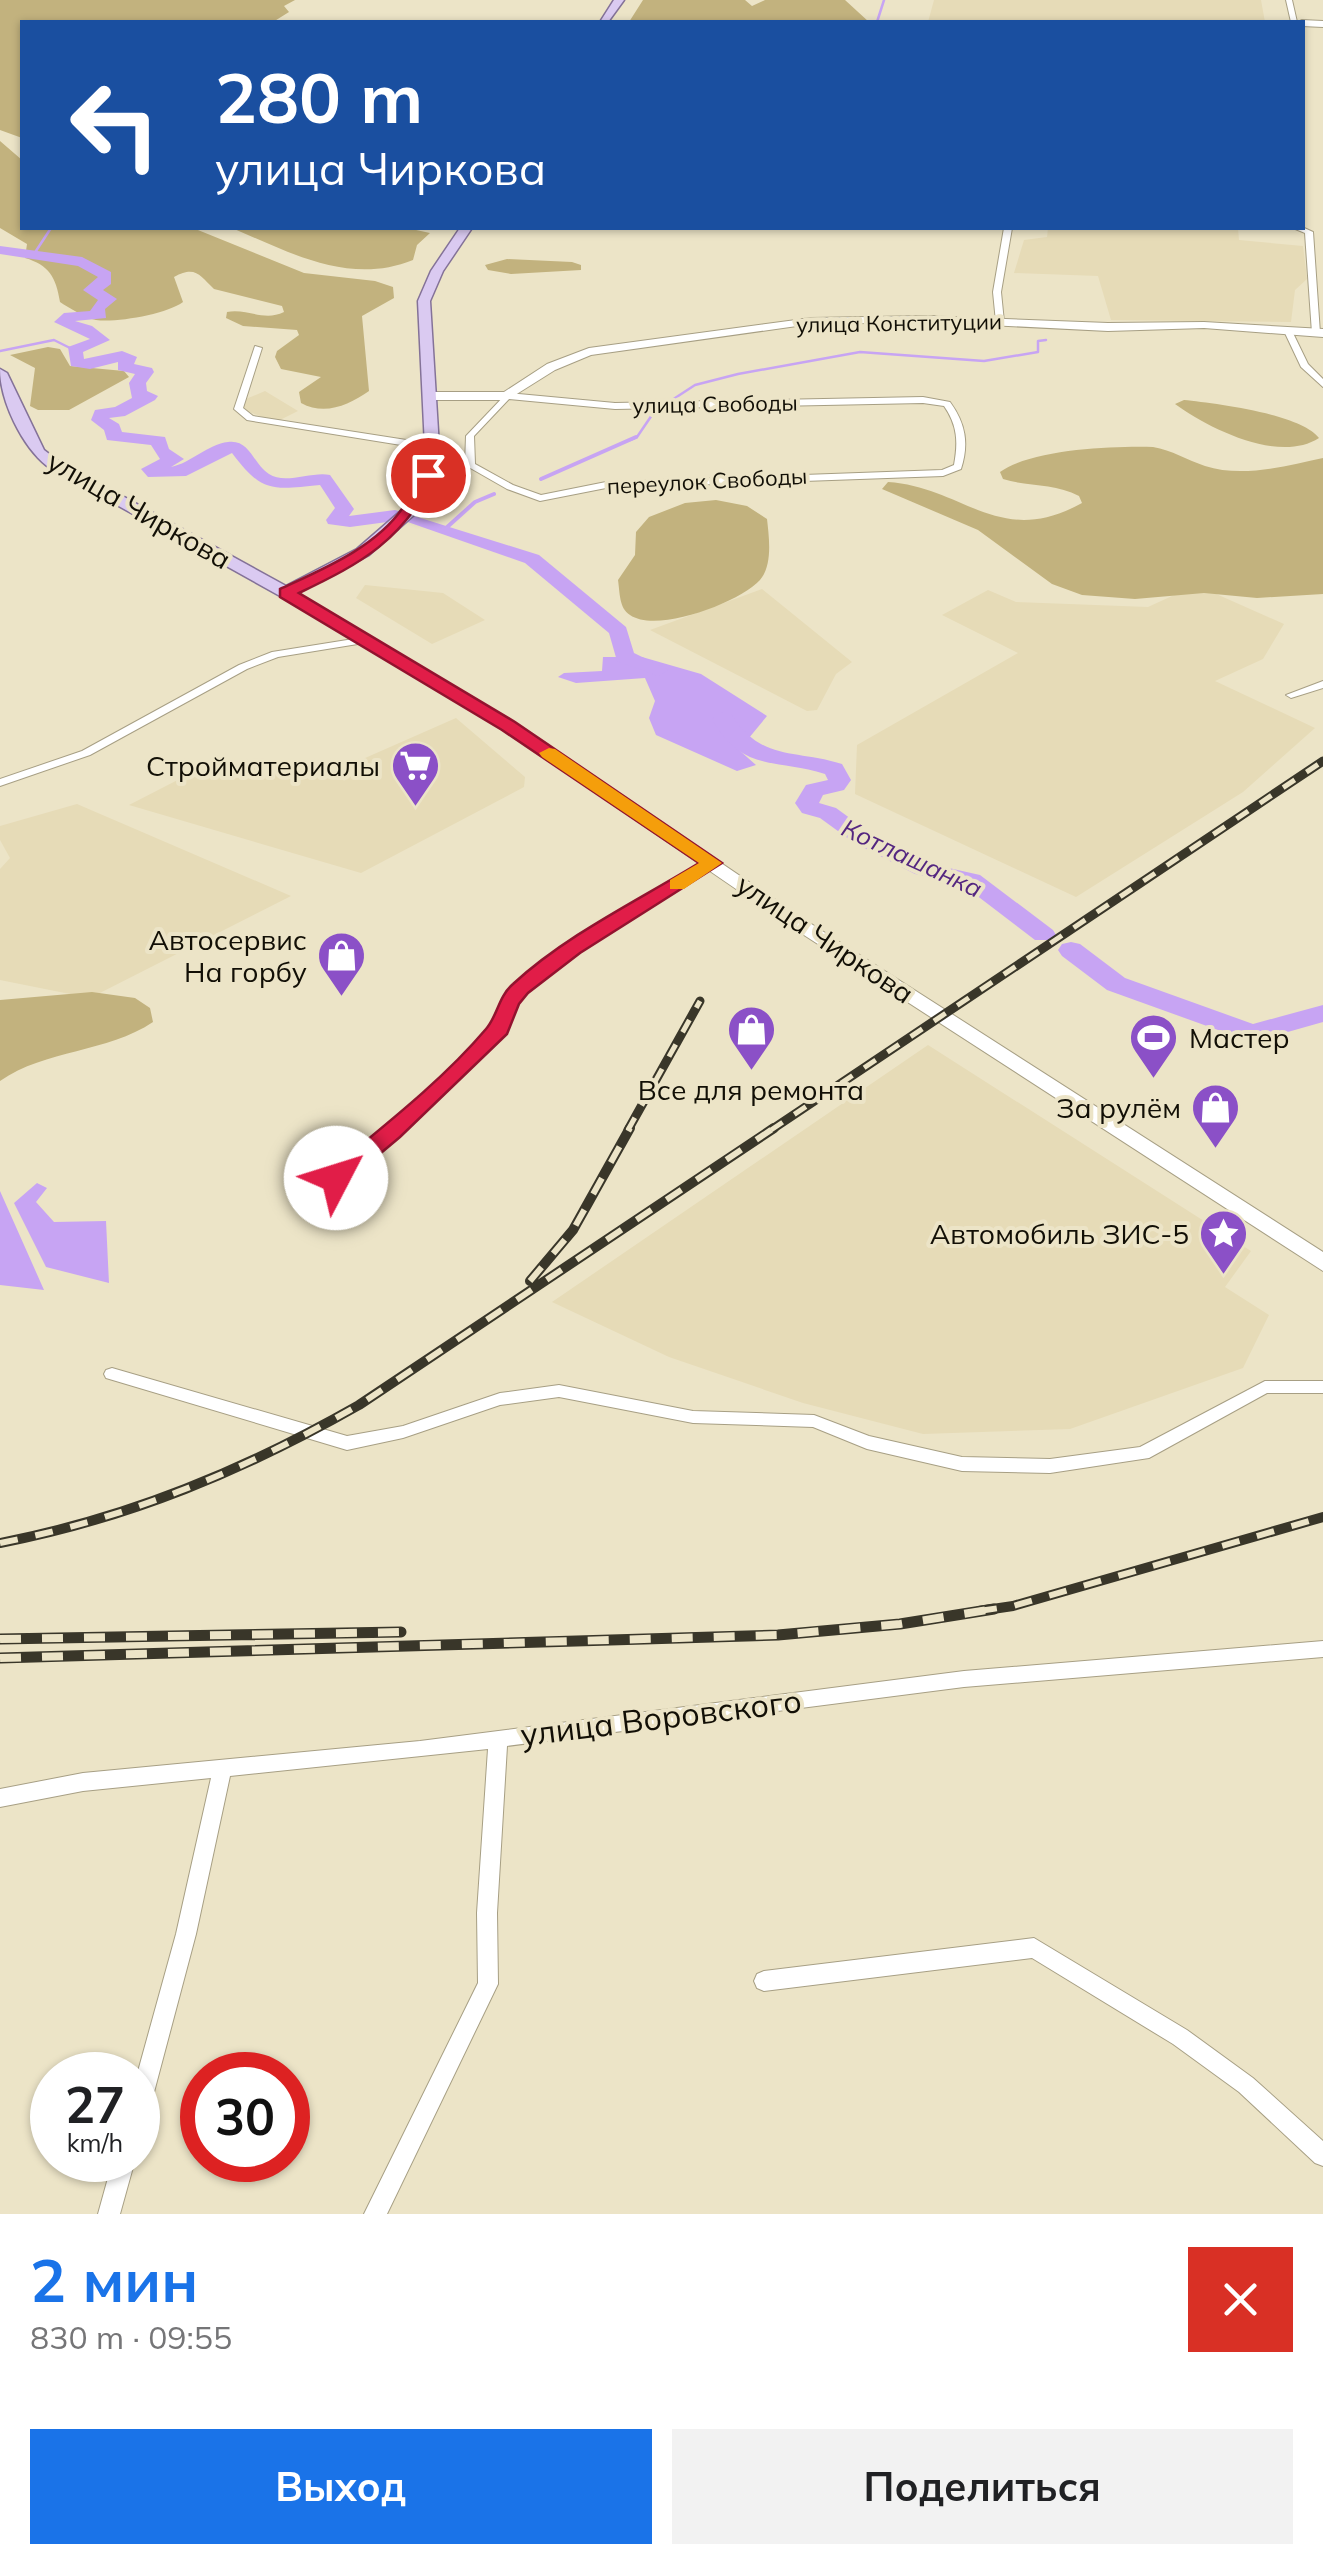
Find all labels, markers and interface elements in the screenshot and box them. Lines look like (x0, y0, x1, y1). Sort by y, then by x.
text: 280 m (215, 53, 423, 141)
icon: left (50, 60, 180, 190)
text: улица Чиркова (215, 140, 546, 196)
street label: улица Конституции (796, 307, 1002, 339)
street label: улица Свободы (632, 389, 798, 419)
pin (386, 433, 471, 518)
street label: улица Чиркова (41, 443, 237, 576)
icon: arrive (401, 448, 456, 503)
street label: переулок Свободы (606, 462, 808, 500)
supermarket icon: Стройматериалы (389, 740, 441, 808)
place label: Стройматериалы (146, 748, 380, 783)
water label: Котлашанка (837, 812, 987, 904)
street label: улица Чиркова (730, 866, 920, 1011)
place label: Автосервис На горбу (148, 922, 307, 989)
shop icon: Автосервис На горбу (316, 930, 368, 998)
shop icon: Все для ремонта (725, 1004, 777, 1072)
sports icon: Мастер (1128, 1012, 1180, 1080)
place label: Мастер (1189, 1020, 1290, 1055)
place label: Все для ремонта (638, 1072, 864, 1107)
shop icon: За рулём (1190, 1082, 1242, 1150)
place label: За рулём (1056, 1090, 1181, 1125)
position arrow (284, 1126, 388, 1230)
place icon: Автомобиль ЗИС-5 (1198, 1208, 1250, 1276)
place label: Автомобиль ЗИС-5 (930, 1216, 1189, 1251)
street label: улица Воровского (518, 1680, 804, 1754)
speed limit sign: 30 (180, 2052, 310, 2182)
text: 27 (65, 2073, 125, 2136)
text: km/h (67, 2127, 123, 2158)
text: 2 мин (30, 2242, 198, 2317)
button: close (1188, 2247, 1293, 2352)
text: 830 m · 09:55 (30, 2317, 232, 2357)
button: Выход (30, 2429, 652, 2544)
button: Поделиться (672, 2429, 1293, 2544)

